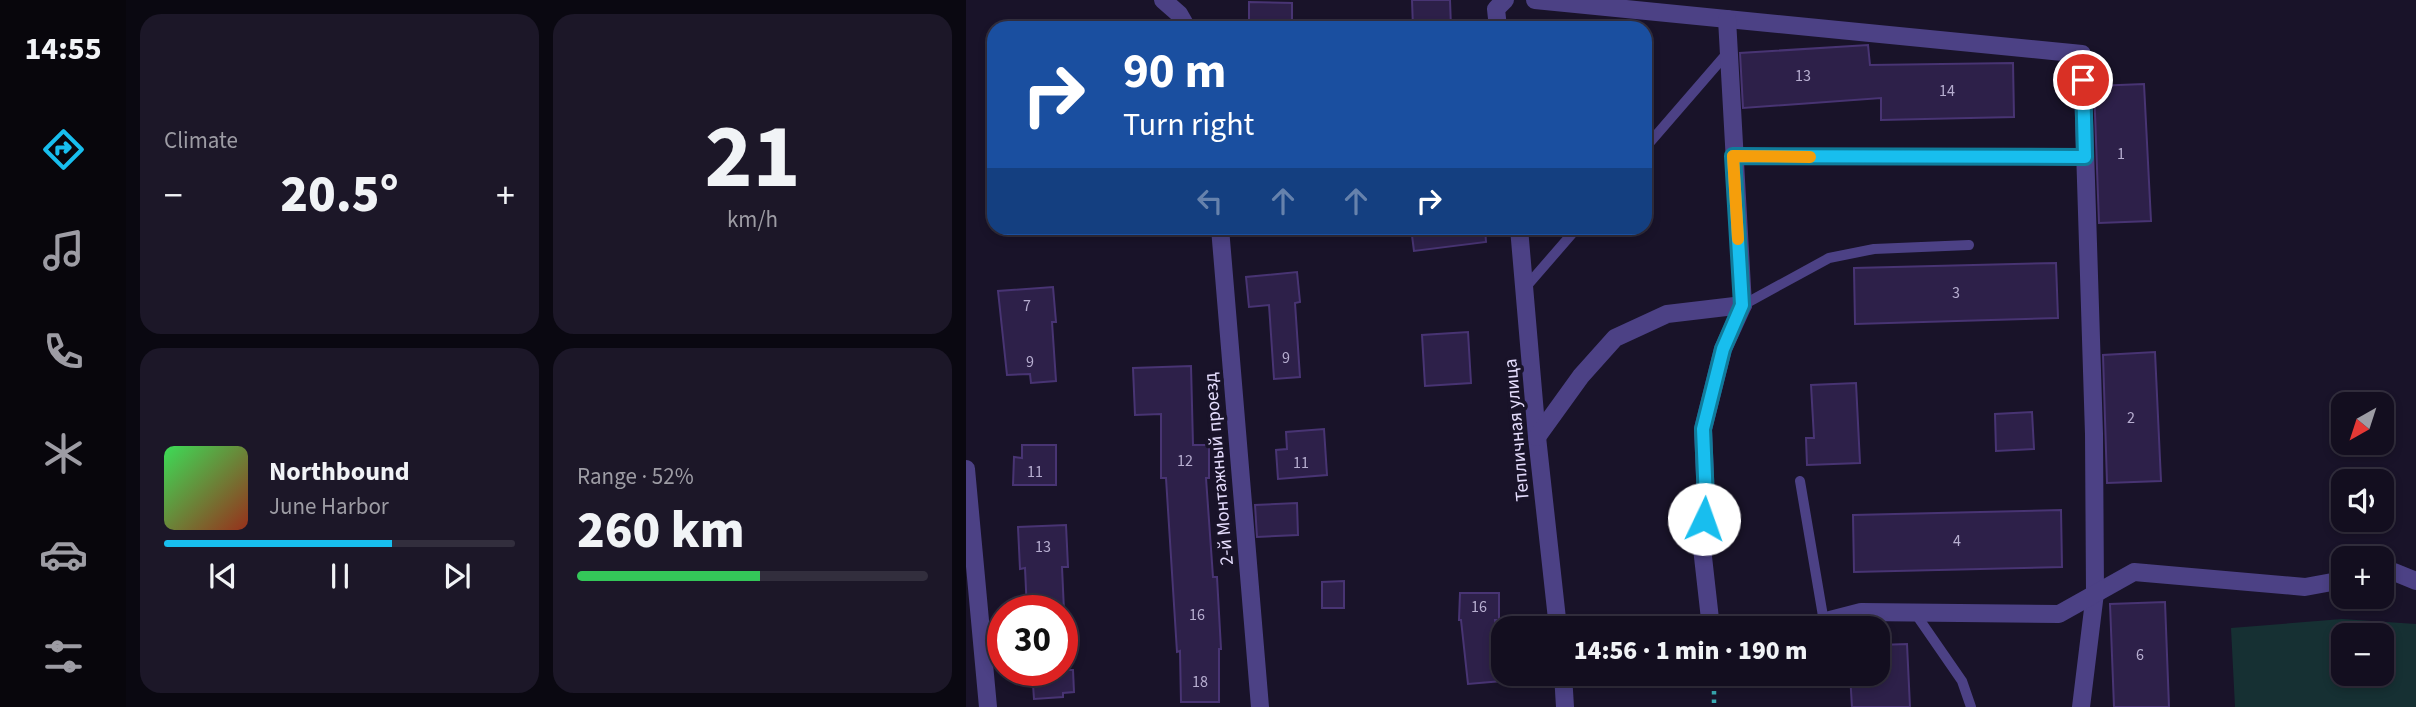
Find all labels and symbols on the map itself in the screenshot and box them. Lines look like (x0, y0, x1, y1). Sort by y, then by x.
pin (2053, 50, 2113, 110)
house number: 13 (1795, 65, 1811, 87)
house number: 14 (1939, 80, 1955, 102)
house number: 1 (2117, 143, 2125, 165)
house number: 3 (1952, 282, 1960, 304)
house number: 7 (1023, 295, 1031, 317)
house number: 9 (1282, 347, 1290, 369)
house number: 9 (1026, 351, 1034, 373)
street label: Тепличная улица (1497, 358, 1537, 502)
street label: 2-й Монтажный проезд (1197, 372, 1241, 566)
north arrow (2331, 392, 2394, 455)
house number: 2 (2127, 407, 2135, 429)
house number: 12 (1177, 450, 1193, 472)
house number: 11 (1293, 452, 1309, 474)
house number: 11 (1027, 461, 1043, 483)
position arrow (1667, 482, 1741, 556)
house number: 4 (1953, 530, 1961, 552)
house number: 13 (1035, 536, 1051, 558)
speed limit sign: 30 (987, 595, 1078, 686)
house number: 16 (1471, 596, 1487, 618)
house number: 16 (1189, 604, 1205, 626)
house number: 6 (2136, 644, 2144, 666)
house number: 18 (1192, 671, 1208, 693)

